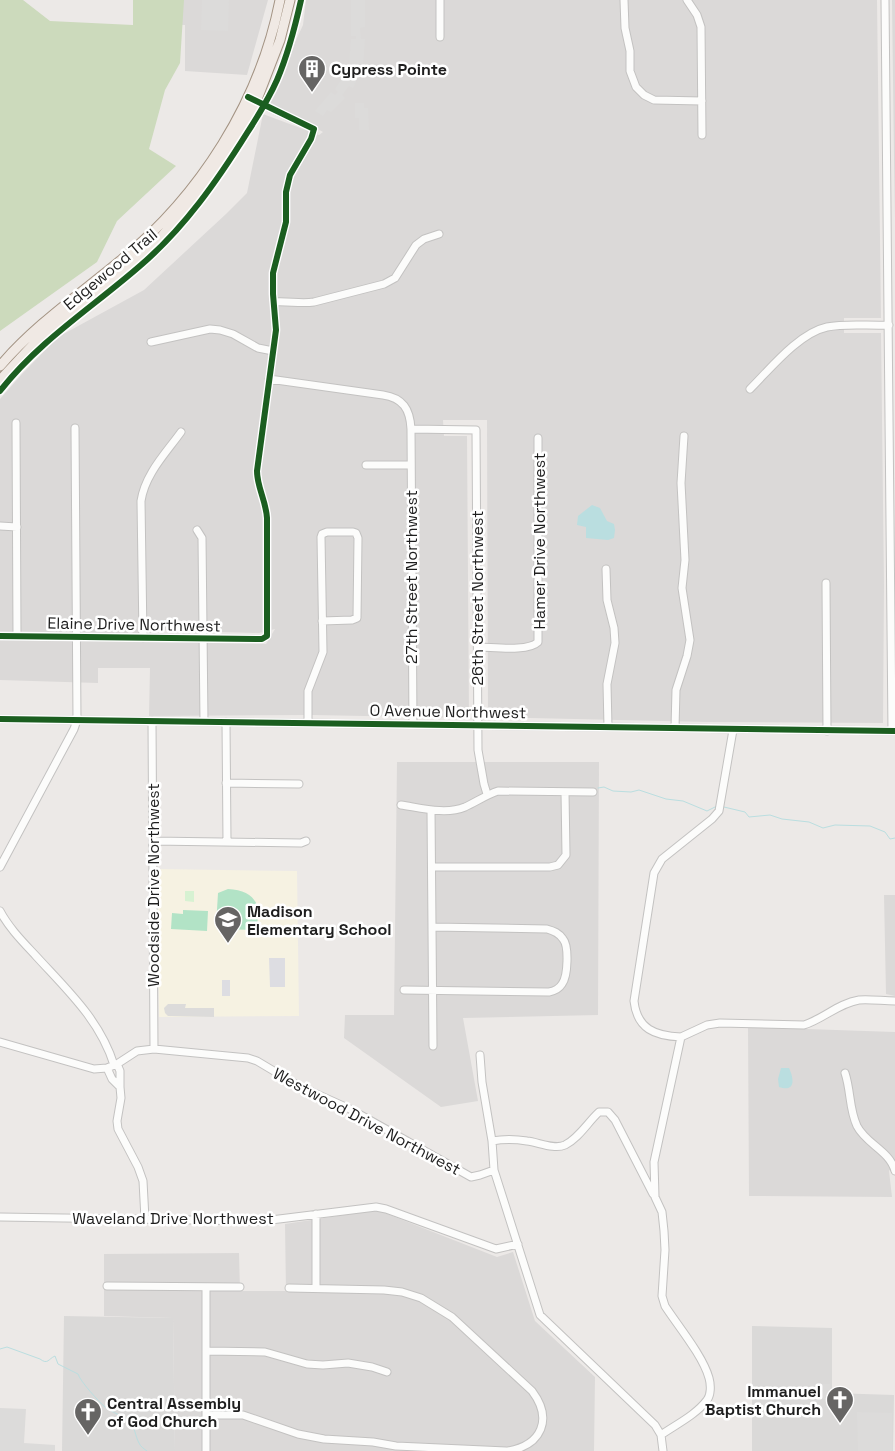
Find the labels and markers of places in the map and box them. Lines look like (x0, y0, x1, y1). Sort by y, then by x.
building icon: Cypress Pointe (297, 54, 327, 93)
place label: Cypress Pointe (331, 59, 447, 80)
place label: Madison Elementary School (247, 901, 391, 940)
school or university icon: Madison Elementary School (213, 905, 243, 944)
place label: Immanuel Baptist Church (705, 1381, 821, 1420)
church icon: Immanuel Baptist Church (825, 1385, 855, 1424)
place label: Central Assembly of God Church (107, 1393, 241, 1432)
church icon: Central Assembly of God Church (73, 1397, 103, 1436)

